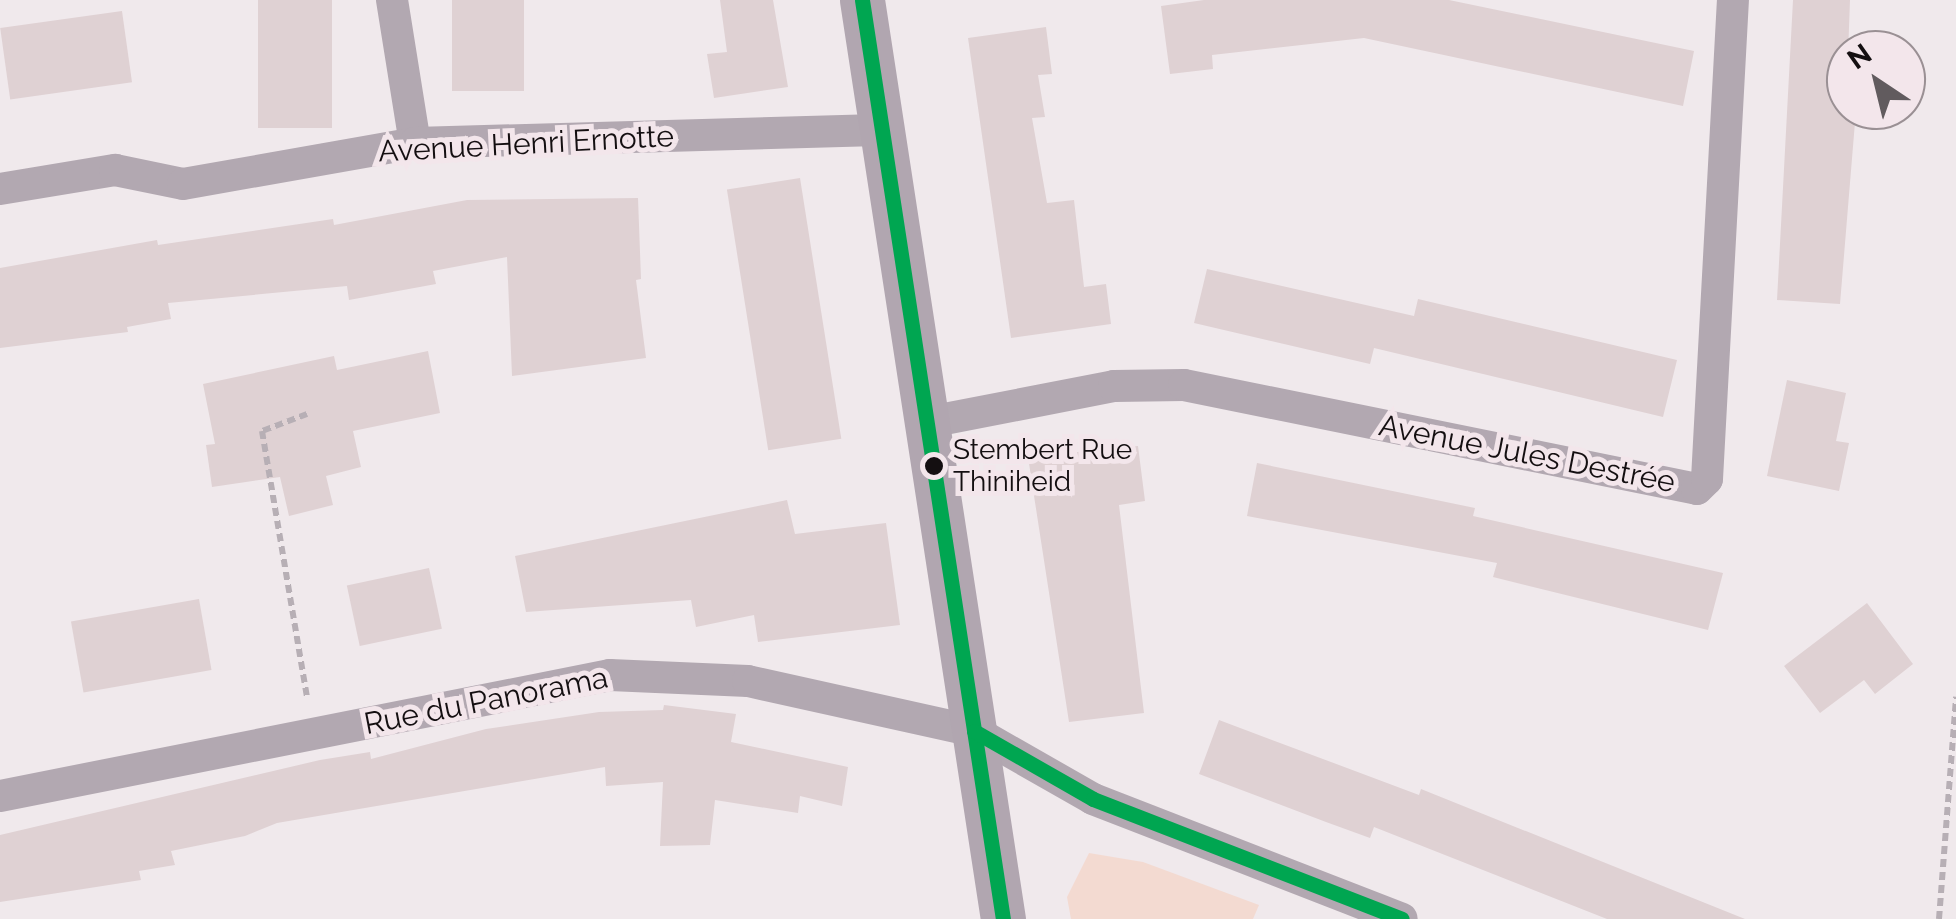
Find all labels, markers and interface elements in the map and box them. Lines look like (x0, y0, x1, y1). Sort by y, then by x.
north arrow (1826, 30, 1926, 130)
text: N (1841, 37, 1878, 76)
street label: Avenue Henri Ernotte (377, 118, 675, 170)
street label: Avenue Jules Destrée (1375, 408, 1679, 500)
place label: Stembert Rue Thiniheid (953, 433, 1132, 499)
marker: Stembert Rue Thiniheid (924, 456, 944, 476)
street label: Rue du Panorama (361, 660, 611, 742)

